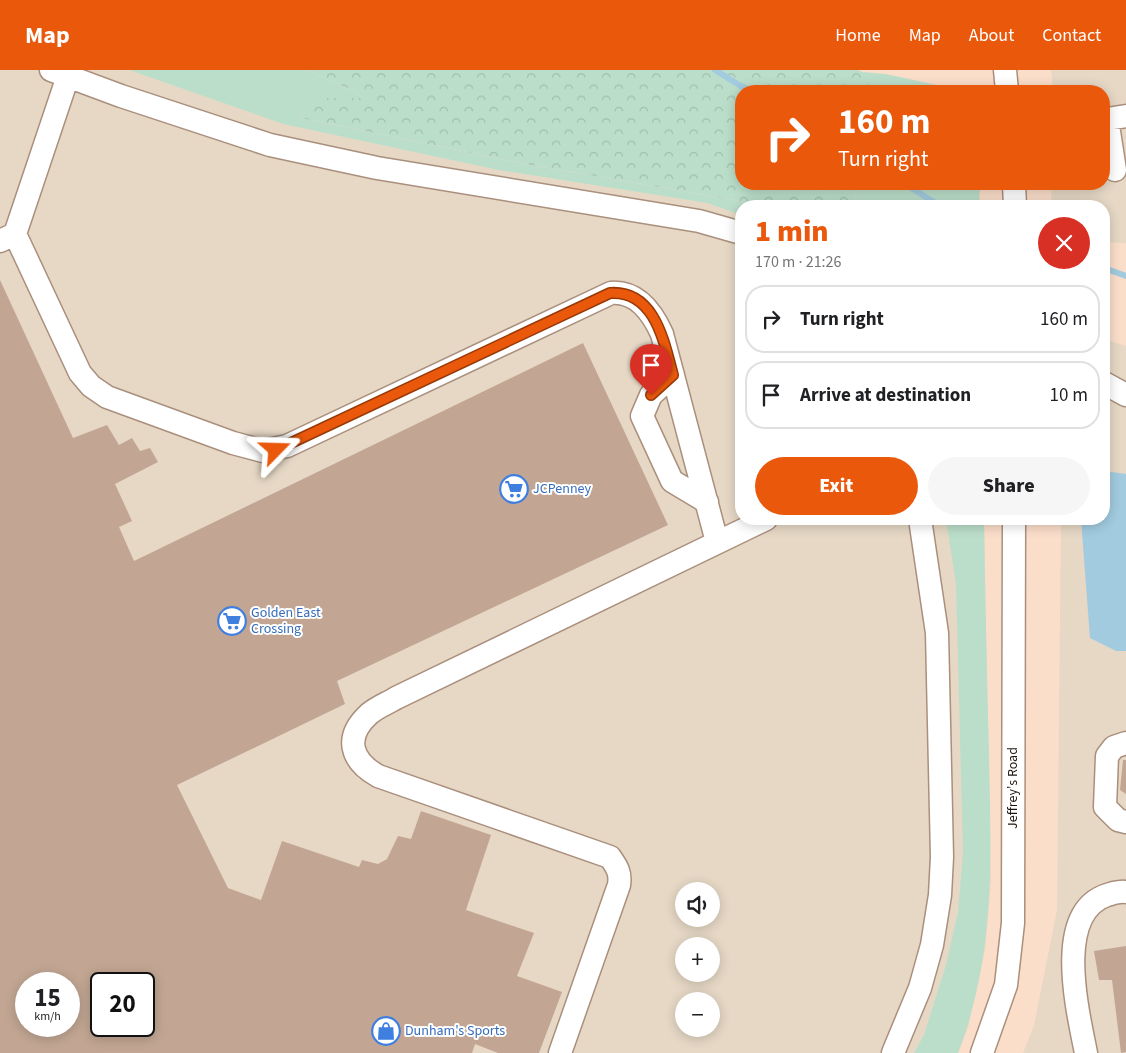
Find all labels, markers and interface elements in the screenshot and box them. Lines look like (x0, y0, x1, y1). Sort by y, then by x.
text: Map (25, 18, 70, 53)
text: Home (835, 23, 881, 48)
text: Map (909, 23, 941, 48)
text: About (969, 23, 1014, 48)
text: Contact (1042, 23, 1101, 48)
text: 160 m (838, 97, 930, 147)
icon: right (755, 105, 820, 170)
text: Turn right (838, 143, 928, 175)
text: 1 min (755, 210, 829, 253)
button: close (1038, 217, 1090, 269)
text: 170 m · 21:26 (755, 251, 842, 273)
icon: right (757, 305, 785, 333)
text: Turn right (800, 306, 884, 333)
text: 160 m (1040, 306, 1088, 333)
pin (630, 344, 672, 395)
icon: arrive (637, 351, 665, 379)
icon: arrive (757, 381, 785, 409)
text: Arrive at destination (800, 382, 971, 409)
text: 10 m (1050, 382, 1088, 409)
position arrow (249, 423, 301, 475)
button: Exit (755, 457, 918, 515)
button: Share (928, 457, 1090, 515)
supermarket icon: JCPenney (499, 474, 529, 504)
place label: JCPenney (533, 479, 592, 499)
place label: Golden East Crossing (251, 603, 321, 639)
supermarket icon: Golden East Crossing (217, 606, 247, 636)
street label: Jeffrey's Road (1003, 747, 1023, 829)
map controls (675, 882, 720, 1037)
button: sound (675, 882, 720, 927)
button: + (675, 937, 720, 982)
speed limit sign: 20 (90, 972, 155, 1037)
text: 15 (34, 980, 61, 1016)
button: − (675, 992, 720, 1037)
text: km/h (34, 1008, 61, 1025)
shop icon: Dunham's Sports (371, 1016, 401, 1046)
place label: Dunham's Sports (405, 1021, 505, 1041)

